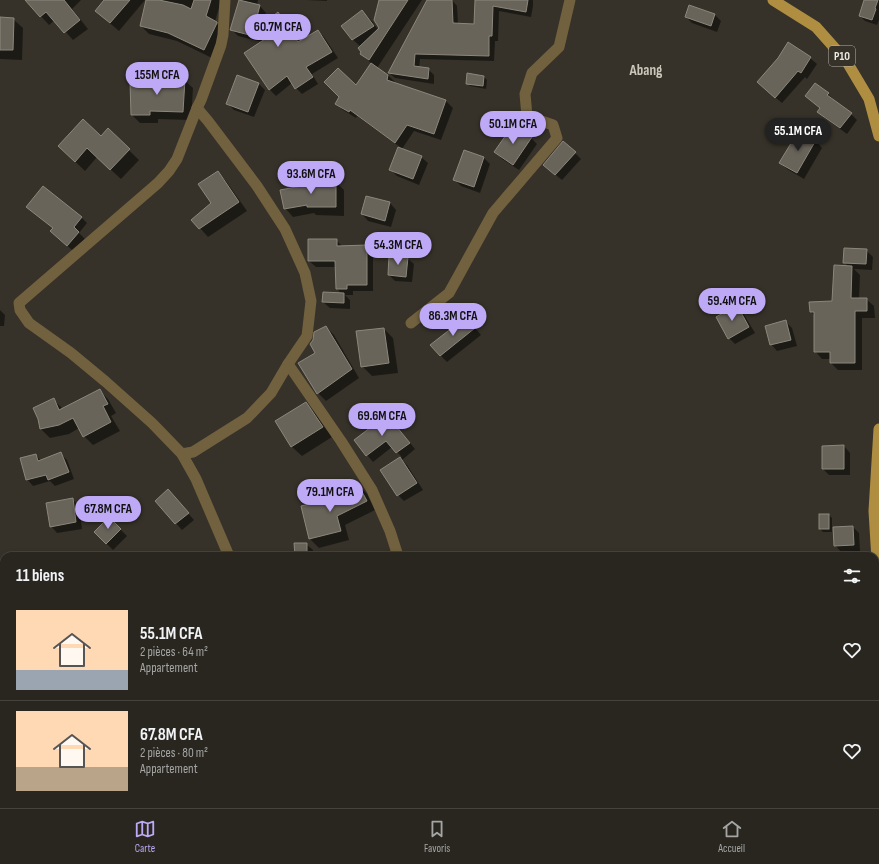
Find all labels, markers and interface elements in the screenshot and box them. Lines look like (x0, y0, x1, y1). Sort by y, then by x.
pin: 60.7M CFA (232, 14, 324, 48)
text: 60.7M CFA (254, 19, 302, 35)
road number: P10 (829, 46, 855, 66)
district label: Abang (629, 61, 663, 80)
pin: 155M CFA (116, 62, 198, 96)
text: 155M CFA (135, 67, 179, 83)
pin: 50.1M CFA (467, 111, 559, 145)
text: 50.1M CFA (489, 116, 537, 132)
pin: 55.1M CFA (752, 118, 844, 152)
text: 55.1M CFA (774, 123, 822, 139)
pin: 93.6M CFA (265, 161, 357, 195)
text: 93.6M CFA (287, 166, 335, 182)
pin: 54.3M CFA (352, 232, 444, 266)
text: 54.3M CFA (374, 237, 422, 253)
pin: 59.4M CFA (686, 288, 778, 322)
text: 59.4M CFA (708, 293, 756, 309)
pin: 86.3M CFA (407, 303, 499, 337)
text: 86.3M CFA (428, 308, 478, 324)
pin: 69.6M CFA (336, 403, 428, 437)
text: 69.6M CFA (357, 408, 407, 424)
pin: 79.1M CFA (284, 479, 376, 513)
text: 79.1M CFA (306, 484, 354, 500)
pin: 67.8M CFA (62, 496, 154, 530)
text: 67.8M CFA (84, 501, 132, 517)
icon: filters (841, 565, 863, 587)
text: 11 biens (16, 566, 64, 586)
text: 55.1M CFA (140, 624, 202, 644)
icon: home (48, 626, 96, 674)
icon: heart (841, 639, 863, 661)
text: 2 pièces · 64 m² (140, 644, 208, 660)
text: Appartement (140, 660, 198, 676)
text: 67.8M CFA (140, 725, 203, 745)
icon: home (48, 727, 96, 775)
icon: heart (841, 740, 863, 762)
text: 2 pièces · 80 m² (140, 745, 208, 761)
text: Appartement (140, 761, 198, 777)
tab: Carte (134, 818, 156, 855)
tab: Favoris (424, 818, 450, 855)
tab: Accueil (718, 818, 745, 855)

